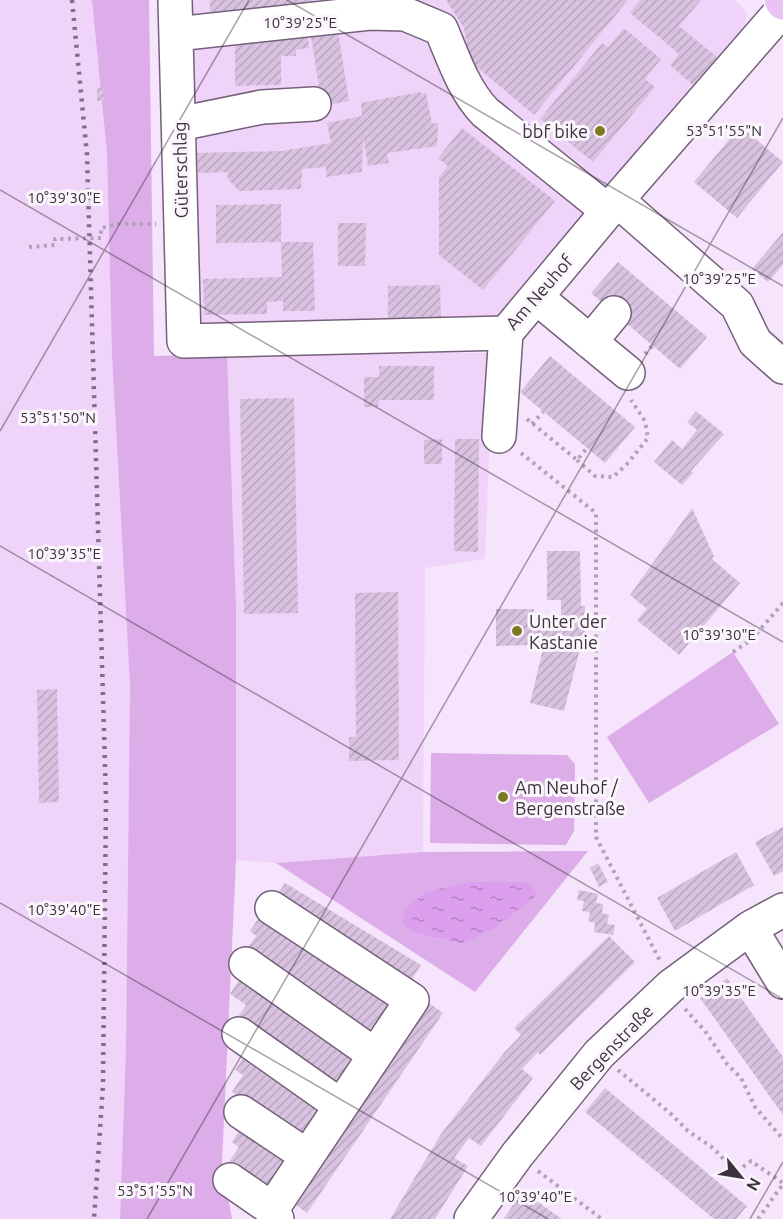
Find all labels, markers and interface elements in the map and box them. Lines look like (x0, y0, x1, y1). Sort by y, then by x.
text: 10°39'25"E (263, 14, 337, 31)
street label: Güterschlag (169, 121, 191, 219)
place label: bbf bike (522, 121, 588, 141)
text: 53°51'55"N (686, 122, 762, 139)
marker: bbf bike (593, 124, 607, 138)
text: 10°39'30"E (27, 189, 101, 206)
street label: Am Neuhof (501, 251, 577, 333)
text: 10°39'25"E (682, 270, 756, 287)
text: 53°51'50"N (20, 409, 96, 426)
text: 10°39'35"E (27, 545, 101, 562)
place label: Unter der Kastanie (529, 611, 607, 652)
marker: Unter der Kastanie (510, 624, 524, 638)
text: 10°39'30"E (682, 626, 756, 643)
place label: Am Neuhof / Bergenstraße (515, 777, 625, 818)
marker: Am Neuhof / Bergenstraße (496, 790, 510, 804)
text: 10°39'40"E (27, 901, 101, 918)
text: 10°39'35"E (682, 982, 756, 999)
street label: Bergenstraße (565, 1000, 657, 1094)
north arrow (711, 1147, 771, 1207)
text: N (743, 1175, 765, 1194)
text: 53°51'55"N (117, 1182, 193, 1199)
text: 10°39'40"E (498, 1188, 572, 1205)

